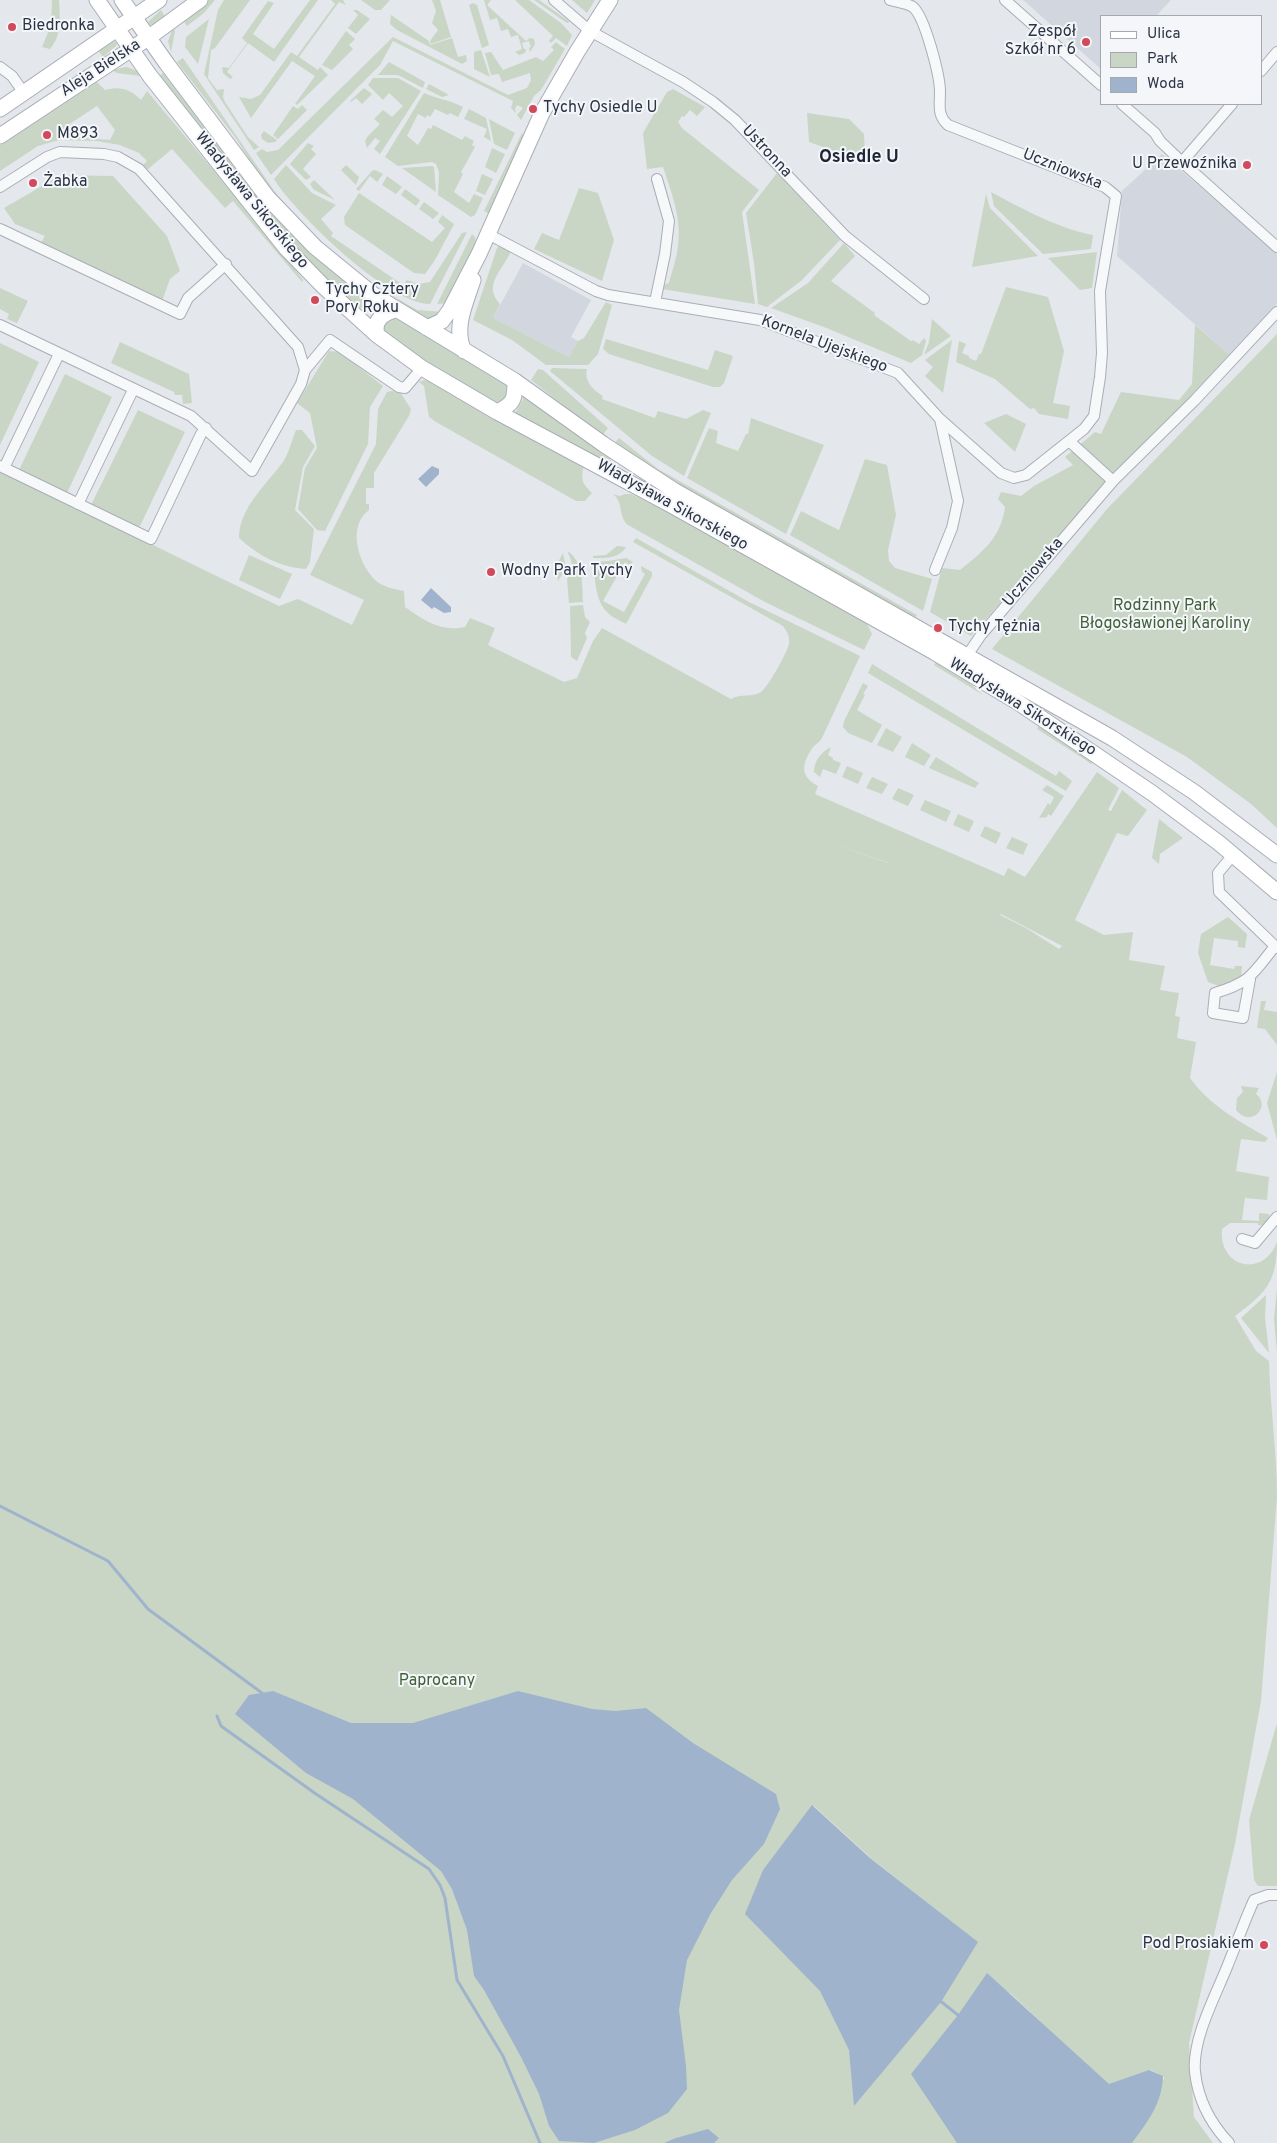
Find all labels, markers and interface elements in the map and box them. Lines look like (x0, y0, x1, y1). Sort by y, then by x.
legend (1100, 15, 1262, 105)
place label: Biedronka (22, 17, 95, 37)
marker: Biedronka (6, 21, 18, 33)
place label: Zespół Szkół nr 6 (1005, 23, 1076, 61)
text: Ulica (1147, 25, 1180, 44)
street label: Aleja Bielska (57, 36, 145, 102)
marker: Zespół Szkół nr 6 (1080, 36, 1092, 48)
text: Park (1147, 50, 1178, 69)
text: Woda (1147, 75, 1184, 94)
place label: Tychy Osiedle U (543, 99, 658, 119)
marker: Tychy Osiedle U (527, 103, 539, 115)
street label: Ustronna (737, 122, 795, 182)
place label: M893 (57, 125, 99, 145)
marker: M893 (41, 129, 53, 141)
street label: Władysława Sikorskiego (190, 129, 312, 273)
street label: Uczniowska (1019, 145, 1105, 195)
district label: Osiedle U (819, 147, 899, 169)
place label: U Przewoźnika (1132, 155, 1237, 175)
marker: U Przewoźnika (1241, 159, 1253, 171)
place label: Żabka (43, 173, 87, 193)
marker: Żabka (27, 177, 39, 189)
place label: Tychy Cztery Pory Roku (325, 281, 419, 319)
marker: Tychy Cztery Pory Roku (309, 294, 321, 306)
street label: Kornela Ujejskiego (758, 312, 890, 378)
street label: Władysława Sikorskiego (593, 456, 751, 556)
street label: Uczniowska (1000, 535, 1068, 611)
place label: Wodny Park Tychy (501, 562, 633, 582)
marker: Wodny Park Tychy (485, 566, 497, 578)
park label: Rodzinny Park Błogosławionej Karoliny (1080, 597, 1250, 635)
place label: Tychy Tężnia (948, 618, 1040, 638)
marker: Tychy Tężnia (932, 622, 944, 634)
street label: Władysława Sikorskiego (945, 655, 1099, 761)
park label: Paprocany (399, 1672, 475, 1692)
place label: Pod Prosiakiem (1142, 1935, 1254, 1955)
marker: Pod Prosiakiem (1258, 1939, 1270, 1951)

